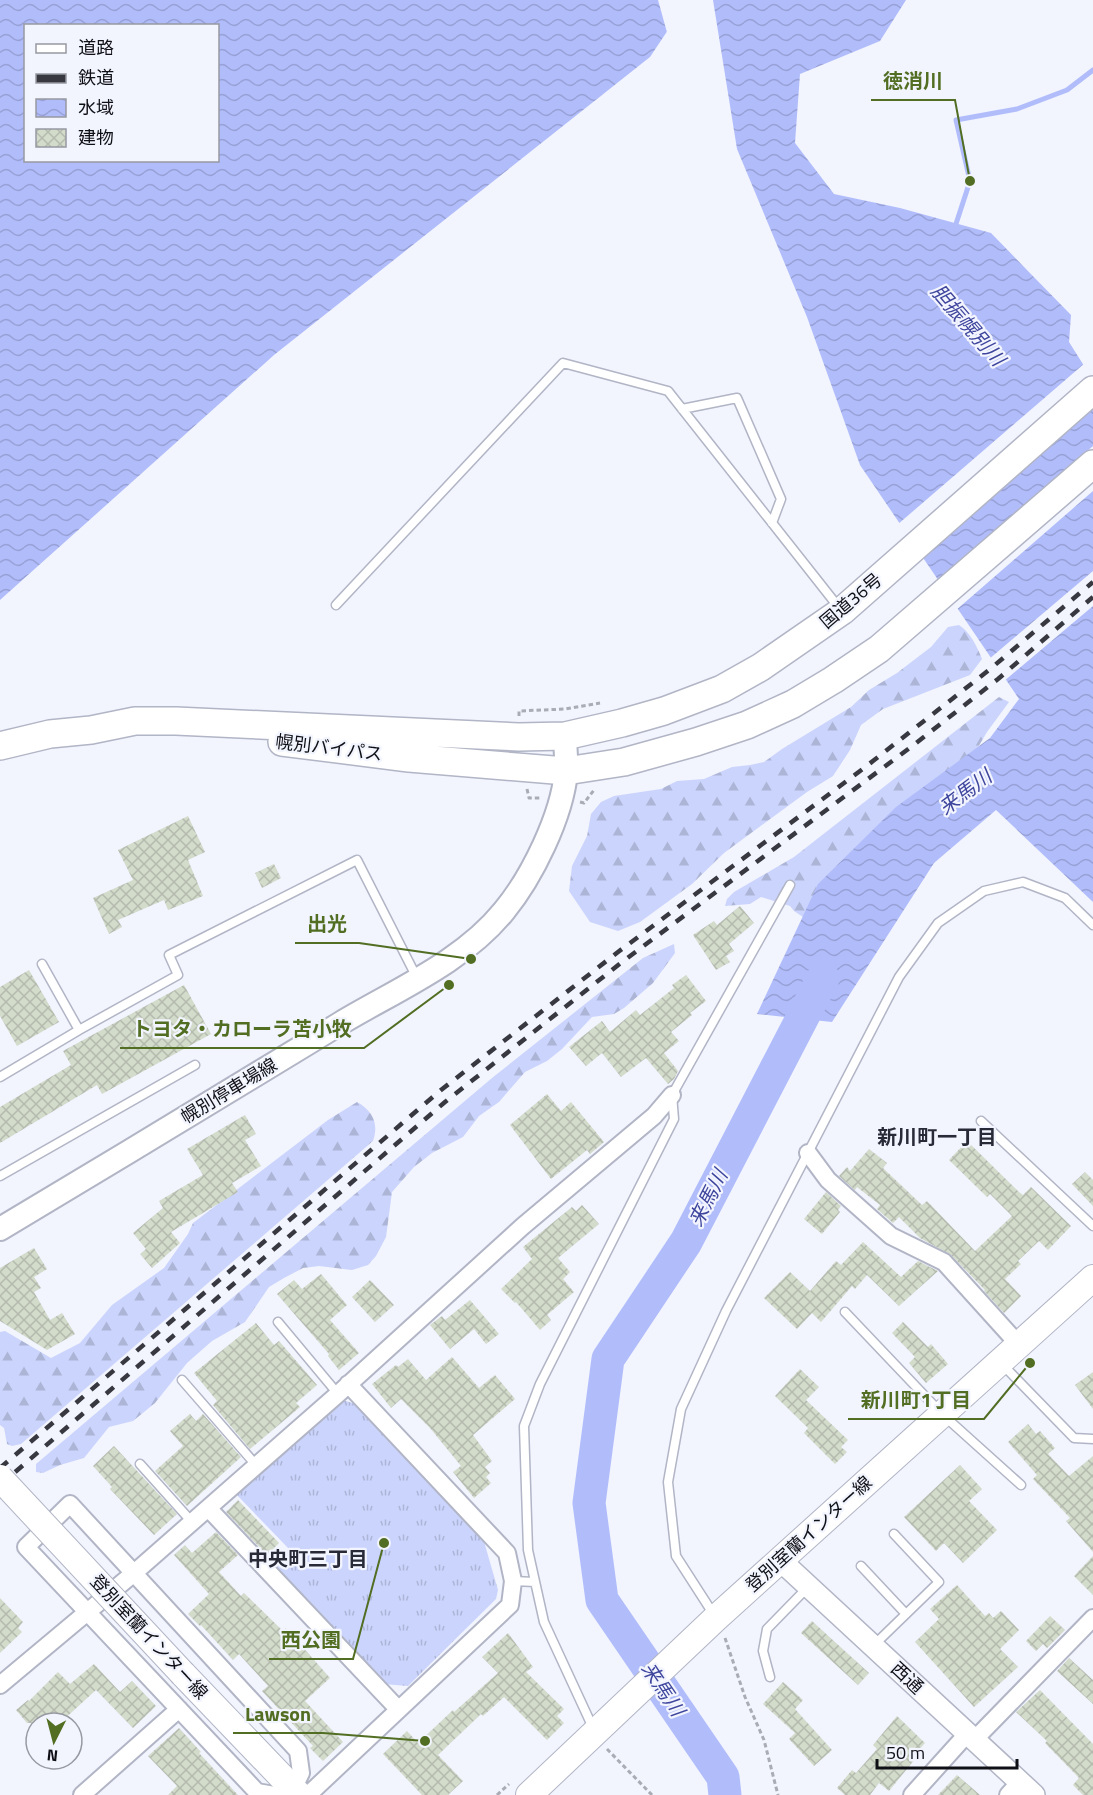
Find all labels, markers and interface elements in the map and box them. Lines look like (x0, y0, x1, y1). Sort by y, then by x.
legend (24, 24, 219, 162)
text: 道路 (78, 34, 114, 61)
callout: 徳消川 (871, 62, 955, 100)
text: 鉄道 (78, 64, 114, 91)
text: 徳消川 (883, 65, 943, 96)
text: 水域 (78, 94, 114, 121)
text: 建物 (78, 124, 114, 151)
water label: 胆振幌別川 (924, 277, 1014, 374)
street label: 国道36号 (814, 566, 888, 635)
street label: 幌別バイパス (274, 728, 384, 767)
water label: 来馬川 (931, 760, 1000, 822)
callout: 出光 (295, 905, 359, 943)
text: 出光 (307, 908, 347, 939)
callout: トヨタ・カローラ苫小牧 (120, 1010, 364, 1048)
text: トヨタ・カローラ苫小牧 (132, 1013, 352, 1044)
street label: 幌別停車場線 (176, 1051, 282, 1130)
district label: 新川町一丁目 (877, 1121, 997, 1152)
water label: 来馬川 (680, 1162, 736, 1232)
callout: 新川町1丁目 (848, 1381, 984, 1419)
text: 新川町1丁目 (860, 1384, 972, 1415)
street label: 登別室蘭インター線 (739, 1469, 878, 1598)
district label: 中央町三丁目 (248, 1543, 368, 1574)
street label: 登別室蘭インター線 (84, 1568, 214, 1705)
callout: 西公園 (269, 1621, 353, 1659)
text: 西公園 (281, 1624, 341, 1655)
water label: 来馬川 (634, 1655, 694, 1724)
street label: 西通 (885, 1655, 930, 1700)
callout: Lawson (233, 1695, 323, 1733)
text: Lawson (245, 1698, 311, 1729)
north arrow (24, 1711, 84, 1771)
scale bar (877, 1732, 1016, 1770)
text: 50 m (886, 1739, 925, 1766)
text: N (46, 1743, 59, 1768)

